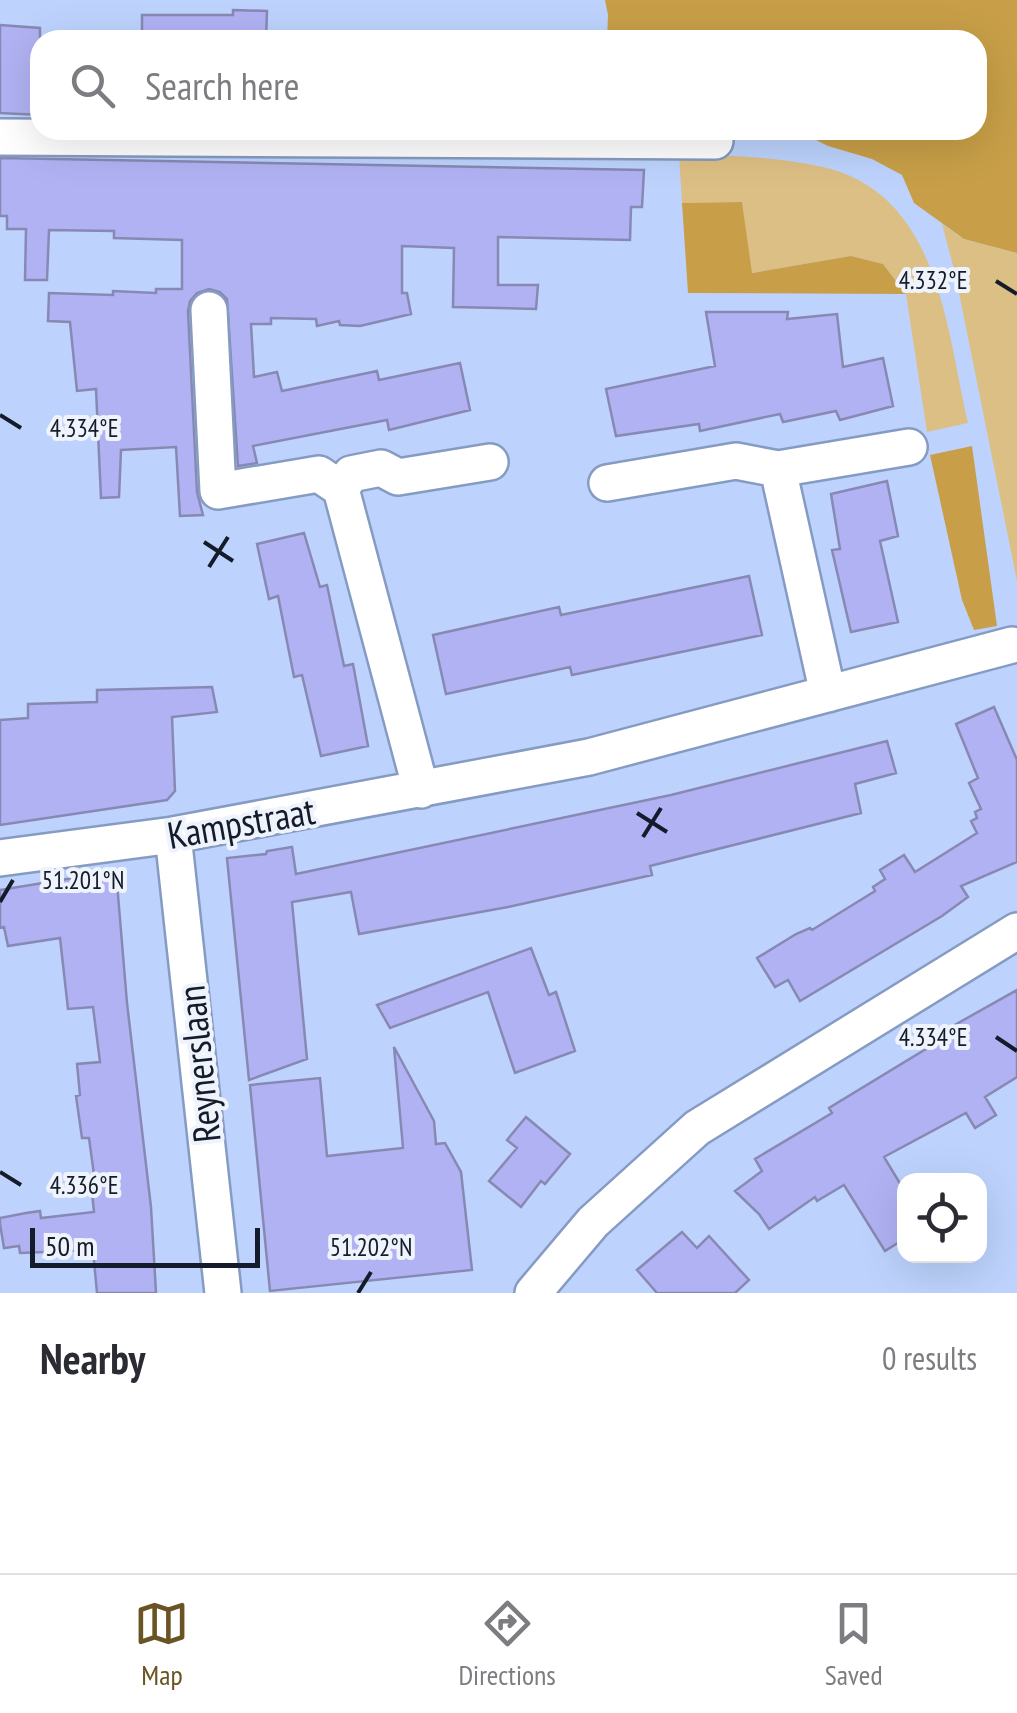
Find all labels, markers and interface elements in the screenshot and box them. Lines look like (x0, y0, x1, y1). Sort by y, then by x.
search box (30, 30, 987, 140)
icon: search (65, 58, 120, 113)
text: Search here (145, 61, 299, 110)
text: 4.332°E (899, 264, 967, 296)
text: 4.334°E (50, 412, 118, 444)
street label: Kampstraat (163, 785, 319, 859)
text: 51.201°N (42, 864, 124, 896)
street label: Reynerslaan (165, 983, 231, 1145)
text: 4.334°E (899, 1021, 967, 1053)
text: 4.336°E (50, 1169, 118, 1201)
map controls (897, 1173, 987, 1263)
button: locate (897, 1173, 987, 1263)
scale bar (30, 1223, 260, 1268)
text: 50 m (45, 1227, 94, 1264)
text: 51.202°N (330, 1231, 412, 1263)
text: Nearby (40, 1331, 145, 1386)
text: 0 results (882, 1337, 977, 1379)
tab: Map (134, 1596, 189, 1693)
tab: Directions (458, 1596, 556, 1693)
tab: Saved (825, 1596, 883, 1693)

